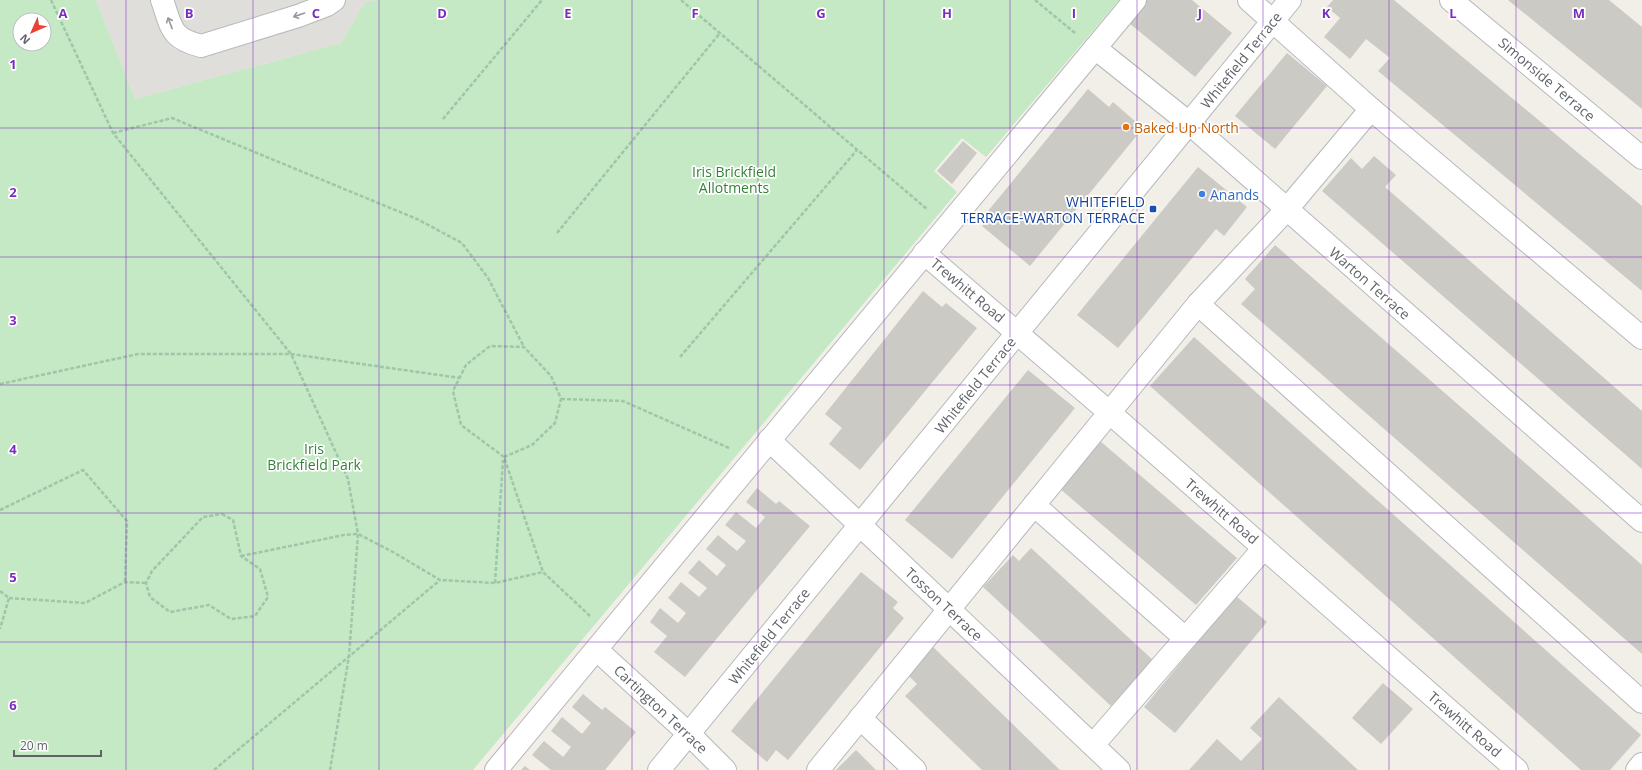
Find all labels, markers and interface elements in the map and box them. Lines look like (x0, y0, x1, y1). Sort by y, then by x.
text: A (59, 4, 68, 22)
text: B (185, 4, 194, 22)
text: C (312, 4, 320, 22)
text: D (437, 4, 447, 22)
text: E (564, 4, 572, 22)
text: F (691, 4, 699, 22)
text: G (816, 4, 826, 22)
text: H (942, 4, 952, 22)
text: I (1072, 4, 1076, 22)
text: J (1197, 4, 1202, 22)
text: K (1322, 4, 1331, 22)
text: L (1449, 4, 1457, 22)
text: M (1573, 4, 1585, 22)
street label: Whitefield Terrace (1196, 8, 1286, 112)
north arrow (12, 12, 52, 52)
one-way arrow (293, 12, 305, 20)
one-way arrow (166, 17, 174, 29)
text: N (16, 31, 33, 48)
street label: Simonside Terrace (1495, 33, 1599, 125)
text: 1 (9, 55, 17, 73)
place label: Baked Up North (1134, 118, 1239, 137)
marker: Baked Up North (1121, 122, 1131, 132)
park label: Iris Brickfield Allotments (692, 162, 776, 197)
text: 2 (9, 183, 17, 201)
place label: Anands (1210, 185, 1259, 204)
marker: Anands (1197, 189, 1207, 199)
place label: WHITEFIELD TERRACE-WARTON TERRACE (961, 192, 1145, 227)
marker: WHITEFIELD TERRACE-WARTON TERRACE (1148, 204, 1158, 214)
street label: Warton Terrace (1325, 243, 1415, 324)
street label: Trewhitt Road (927, 253, 1009, 327)
text: 3 (9, 311, 17, 329)
street label: Whitefield Terrace (930, 333, 1020, 437)
park label: Iris Brickfield Park (267, 439, 361, 474)
text: 4 (9, 440, 17, 458)
street label: Trewhitt Road (1181, 474, 1263, 548)
street label: Tosson Terrace (901, 563, 987, 645)
text: 5 (9, 568, 17, 586)
street label: Whitefield Terrace (724, 584, 814, 688)
street label: Cartington Terrace (610, 660, 712, 758)
street label: Trewhitt Road (1424, 687, 1506, 761)
text: 6 (9, 696, 17, 714)
scale bar (14, 732, 101, 758)
text: 20 m (20, 737, 48, 754)

